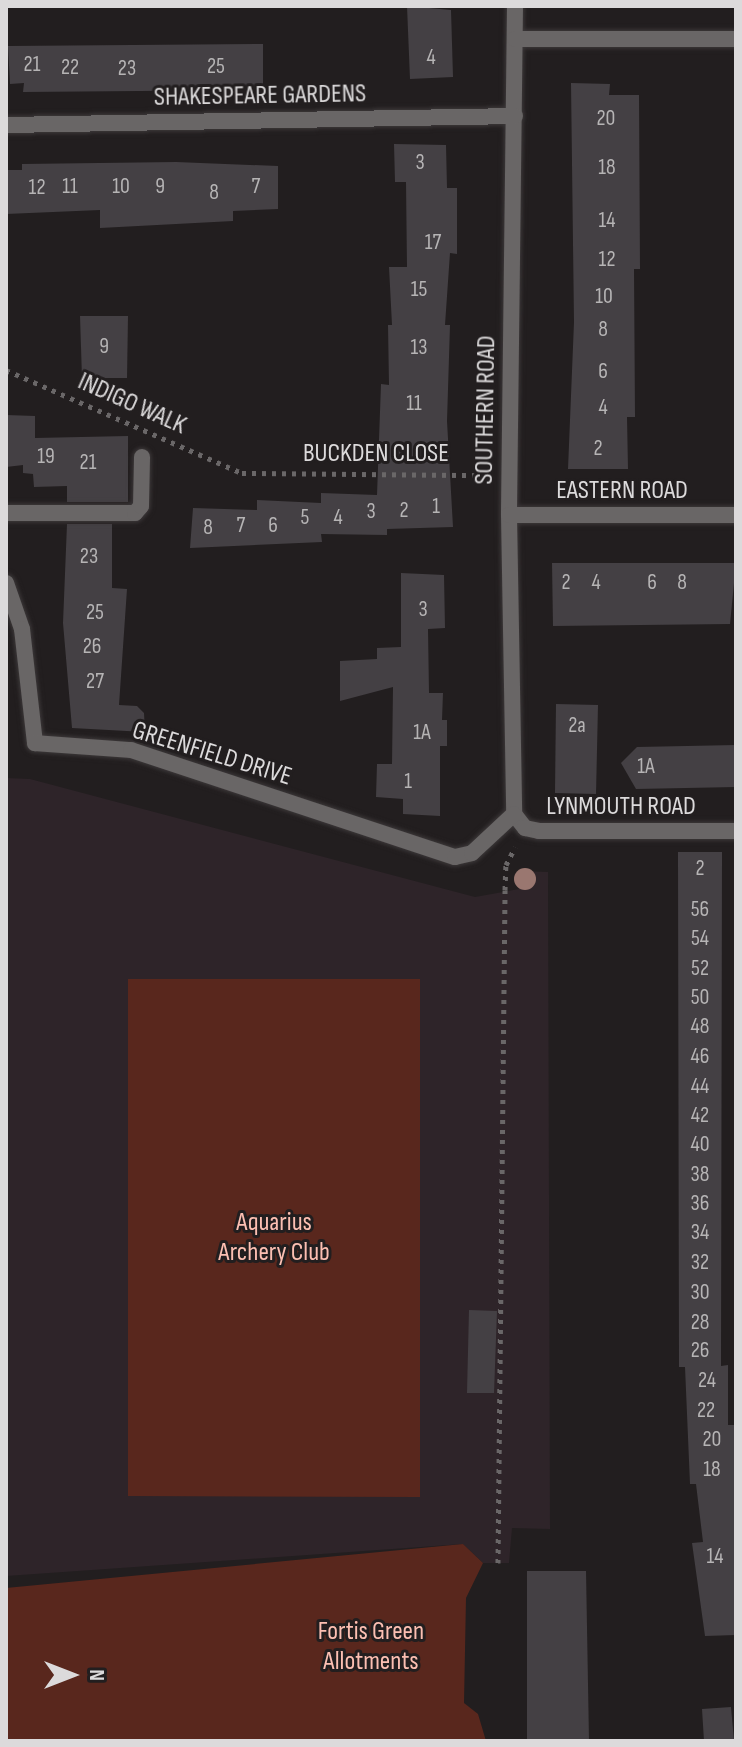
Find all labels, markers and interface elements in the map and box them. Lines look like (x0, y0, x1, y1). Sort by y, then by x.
house number: 4 (426, 45, 436, 71)
house number: 21 (24, 52, 40, 78)
house number: 25 (207, 54, 225, 80)
house number: 22 (61, 55, 79, 81)
house number: 23 (118, 56, 136, 82)
street label: SHAKESPEARE GARDENS (154, 79, 366, 113)
house number: 20 (597, 106, 615, 132)
house number: 3 (415, 150, 425, 176)
house number: 18 (598, 155, 616, 181)
house number: 11 (62, 174, 78, 200)
house number: 10 (112, 174, 130, 200)
house number: 9 (155, 174, 165, 200)
house number: 7 (252, 174, 260, 200)
house number: 12 (28, 175, 46, 201)
house number: 8 (209, 180, 219, 206)
house number: 14 (599, 208, 615, 234)
house number: 17 (425, 230, 441, 256)
house number: 12 (598, 247, 616, 273)
house number: 15 (411, 277, 427, 303)
house number: 10 (595, 284, 613, 310)
house number: 8 (598, 317, 608, 343)
house number: 9 (99, 334, 109, 360)
house number: 13 (411, 335, 427, 361)
street label: SOUTHERN ROAD (469, 335, 503, 485)
house number: 6 (598, 359, 608, 385)
street label: INDIGO WALK (73, 366, 191, 442)
house number: 11 (406, 391, 422, 417)
house number: 4 (598, 395, 608, 421)
house number: 2 (593, 436, 603, 462)
street label: BUCKDEN CLOSE (303, 438, 449, 470)
house number: 19 (37, 444, 55, 470)
house number: 21 (80, 450, 96, 476)
street label: EASTERN ROAD (556, 475, 688, 507)
house number: 1 (432, 494, 440, 520)
house number: 2 (399, 498, 409, 524)
house number: 3 (366, 499, 376, 525)
house number: 5 (301, 505, 309, 531)
house number: 4 (333, 505, 343, 531)
house number: 7 (237, 513, 245, 539)
house number: 6 (268, 513, 278, 539)
house number: 8 (203, 515, 213, 541)
house number: 23 (80, 544, 98, 570)
house number: 2 (561, 570, 571, 596)
house number: 4 (591, 570, 601, 596)
house number: 6 (647, 570, 657, 596)
house number: 8 (677, 570, 687, 596)
house number: 3 (418, 597, 428, 623)
house number: 25 (86, 600, 104, 626)
house number: 26 (83, 634, 101, 660)
house number: 27 (86, 669, 104, 695)
house number: 2a (568, 713, 586, 739)
street label: GREENFIELD DRIVE (129, 715, 295, 793)
house number: 1A (413, 720, 431, 746)
house number: 1A (637, 754, 655, 780)
house number: 1 (404, 769, 412, 795)
street label: LYNMOUTH ROAD (546, 791, 696, 823)
house number: 2 (695, 856, 705, 882)
house number: 56 (691, 897, 709, 923)
house number: 54 (691, 926, 709, 952)
house number: 52 (691, 956, 709, 982)
house number: 50 (691, 985, 709, 1011)
house number: 48 (691, 1014, 709, 1040)
house number: 46 (691, 1044, 709, 1070)
house number: 44 (691, 1074, 709, 1100)
house number: 42 (691, 1103, 709, 1129)
house number: 40 (690, 1132, 710, 1158)
house number: 38 (691, 1162, 709, 1188)
house number: 36 (691, 1191, 709, 1217)
park label: Aquarius Archery Club (218, 1207, 330, 1268)
house number: 34 (691, 1220, 709, 1246)
house number: 32 (691, 1250, 709, 1276)
house number: 30 (690, 1280, 710, 1306)
house number: 28 (691, 1310, 709, 1336)
house number: 26 (691, 1338, 709, 1364)
house number: 24 (698, 1368, 716, 1394)
house number: 22 (697, 1398, 715, 1424)
house number: 20 (703, 1427, 721, 1453)
house number: 18 (703, 1457, 721, 1483)
house number: 14 (707, 1544, 723, 1570)
park label: Fortis Green Allotments (318, 1616, 424, 1678)
north arrow (32, 1635, 112, 1715)
text: N (83, 1669, 110, 1681)

